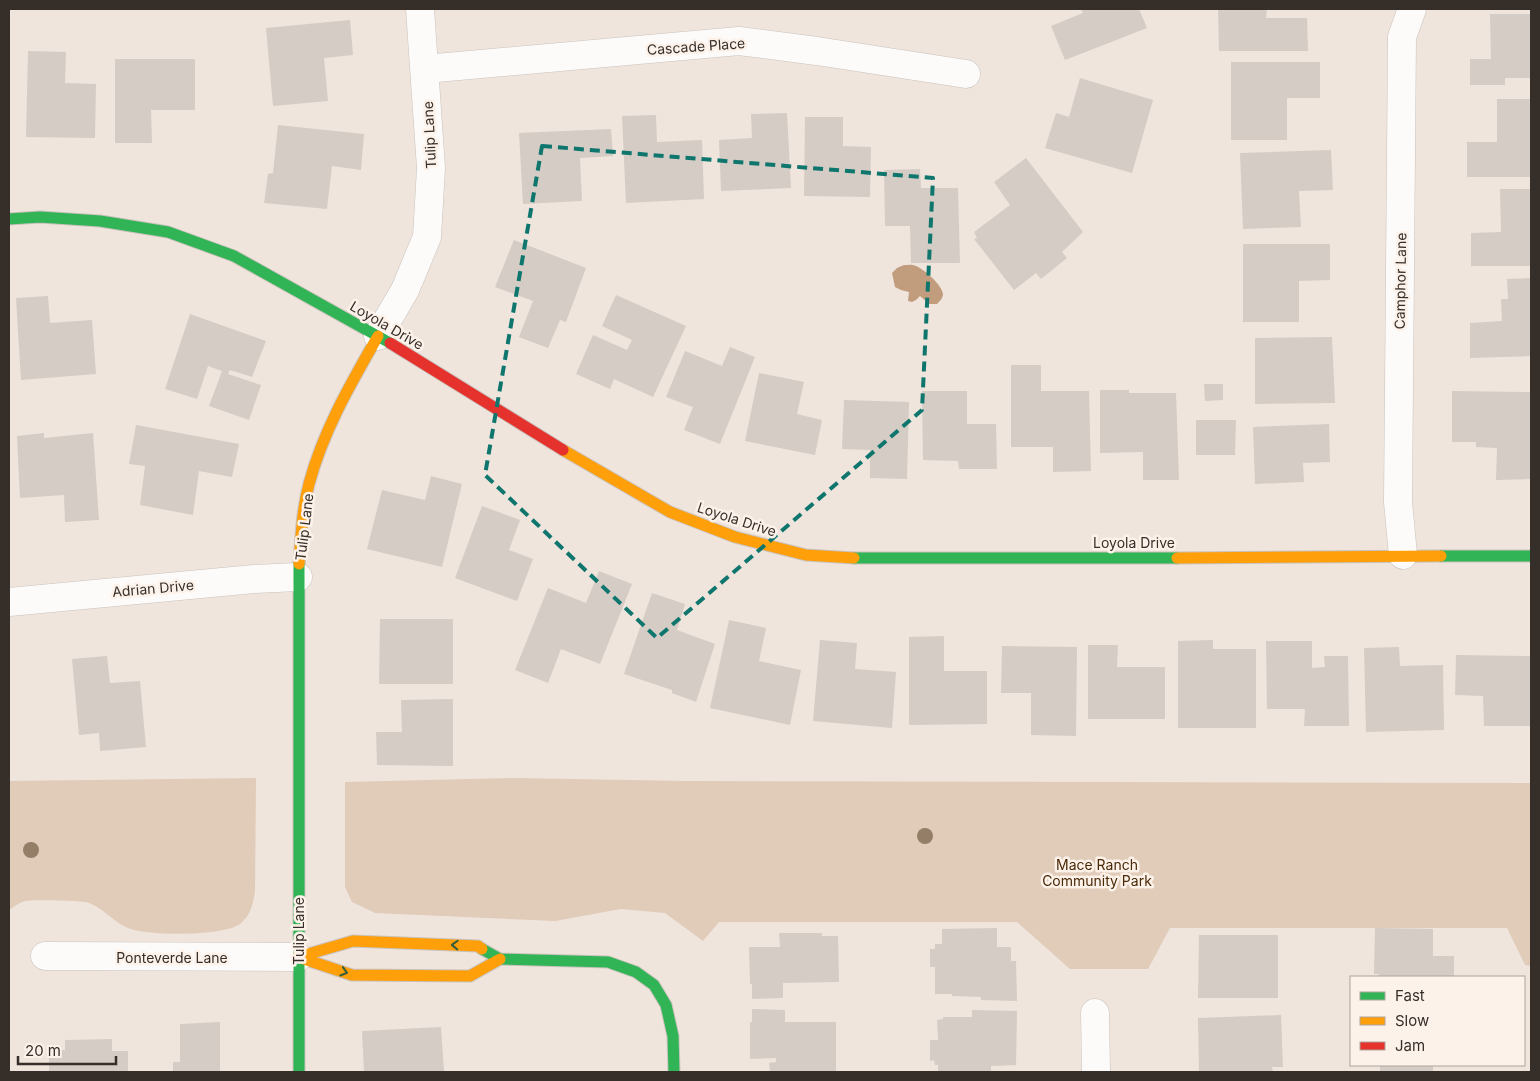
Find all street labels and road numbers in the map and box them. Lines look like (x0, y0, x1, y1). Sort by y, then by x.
street label: Cascade Place (646, 34, 746, 58)
street label: Tulip Lane (419, 101, 439, 169)
street label: Camphor Lane (1391, 232, 1409, 330)
street label: Loyola Drive (347, 297, 427, 353)
street label: Tulip Lane (291, 492, 317, 562)
street label: Loyola Drive (695, 498, 779, 540)
street label: Loyola Drive (1093, 534, 1175, 551)
street label: Adrian Drive (111, 576, 195, 600)
street label: Tulip Lane (290, 897, 307, 965)
street label: Ponteverde Lane (116, 949, 228, 966)

